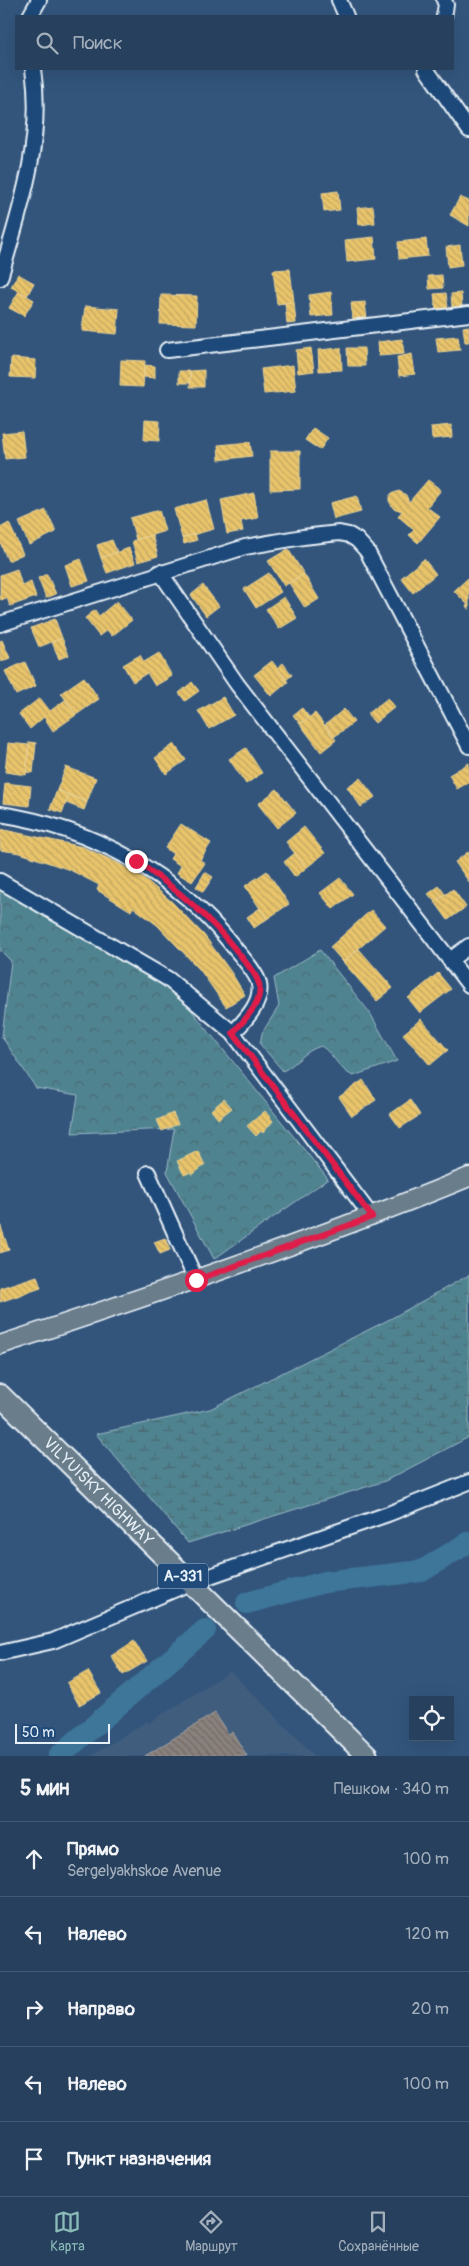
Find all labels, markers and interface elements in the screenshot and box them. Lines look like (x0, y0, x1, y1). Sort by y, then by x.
search box (15, 15, 454, 70)
icon: search (33, 29, 61, 57)
text: Поиск (73, 31, 123, 55)
route end (125, 850, 148, 873)
route start (185, 1269, 208, 1292)
street label: VILYUISKY HIGHWAY (39, 1433, 158, 1550)
road number: А-331 (158, 1564, 208, 1588)
map controls (409, 1696, 454, 1741)
button: locate (409, 1696, 454, 1741)
scale bar (15, 1721, 110, 1744)
text: 50 m (22, 1724, 55, 1741)
text: 5 мин (20, 1775, 70, 1802)
text: Пешком · 340 m (334, 1779, 449, 1799)
text: Прямо (67, 1837, 119, 1861)
icon: ahead (20, 1845, 48, 1873)
text: 100 m (403, 1849, 449, 1869)
text: Sergelyakhskoe Avenue (67, 1861, 221, 1881)
icon: left (20, 1920, 48, 1948)
text: Налево (67, 1922, 127, 1946)
text: 120 m (405, 1924, 449, 1944)
icon: right (20, 1995, 48, 2023)
text: Направо (67, 1997, 135, 2021)
text: 20 m (411, 1999, 449, 2019)
icon: left (20, 2070, 48, 2098)
text: Налево (67, 2072, 127, 2096)
text: 100 m (403, 2074, 449, 2094)
icon: arrive (20, 2145, 48, 2173)
text: Пункт назначения (67, 2147, 211, 2171)
tab: Карта (50, 2208, 85, 2255)
tab: Маршрут (185, 2208, 238, 2255)
tab: Сохранённые (338, 2208, 419, 2255)

